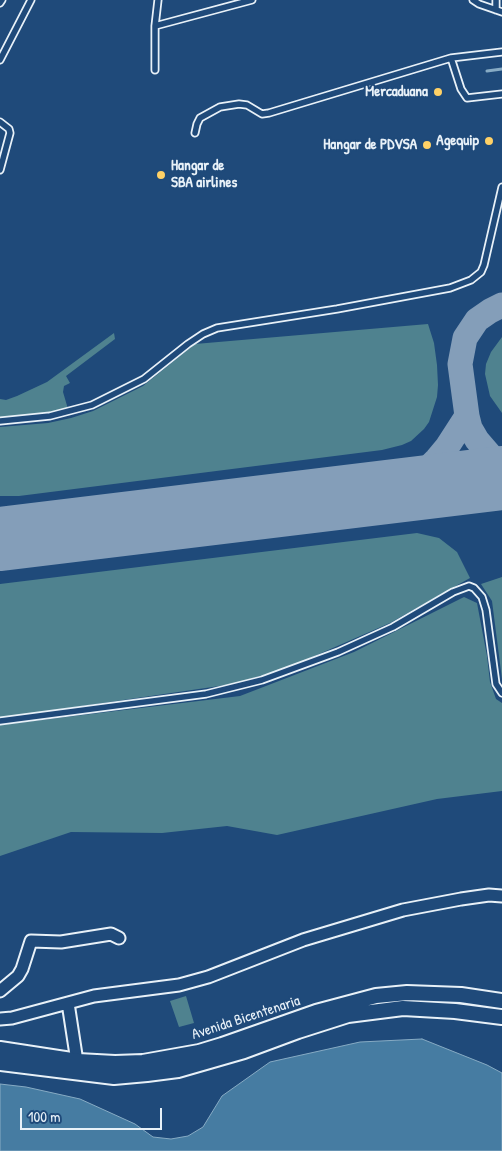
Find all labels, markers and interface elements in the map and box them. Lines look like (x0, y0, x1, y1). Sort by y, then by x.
place label: Mercaduana (365, 83, 428, 101)
marker: Mercaduana (432, 86, 444, 98)
place label: Agequip (436, 132, 479, 150)
marker: Agequip (483, 135, 495, 147)
place label: Hangar de PDVSA (323, 136, 417, 154)
marker: Hangar de PDVSA (421, 139, 433, 151)
place label: Hangar de SBA airlines (171, 157, 237, 192)
marker: Hangar de SBA airlines (155, 169, 167, 181)
street label: Avenida Bicentenaria (190, 992, 302, 1044)
scale bar (22, 1098, 165, 1130)
text: 100 m (28, 1106, 61, 1127)

